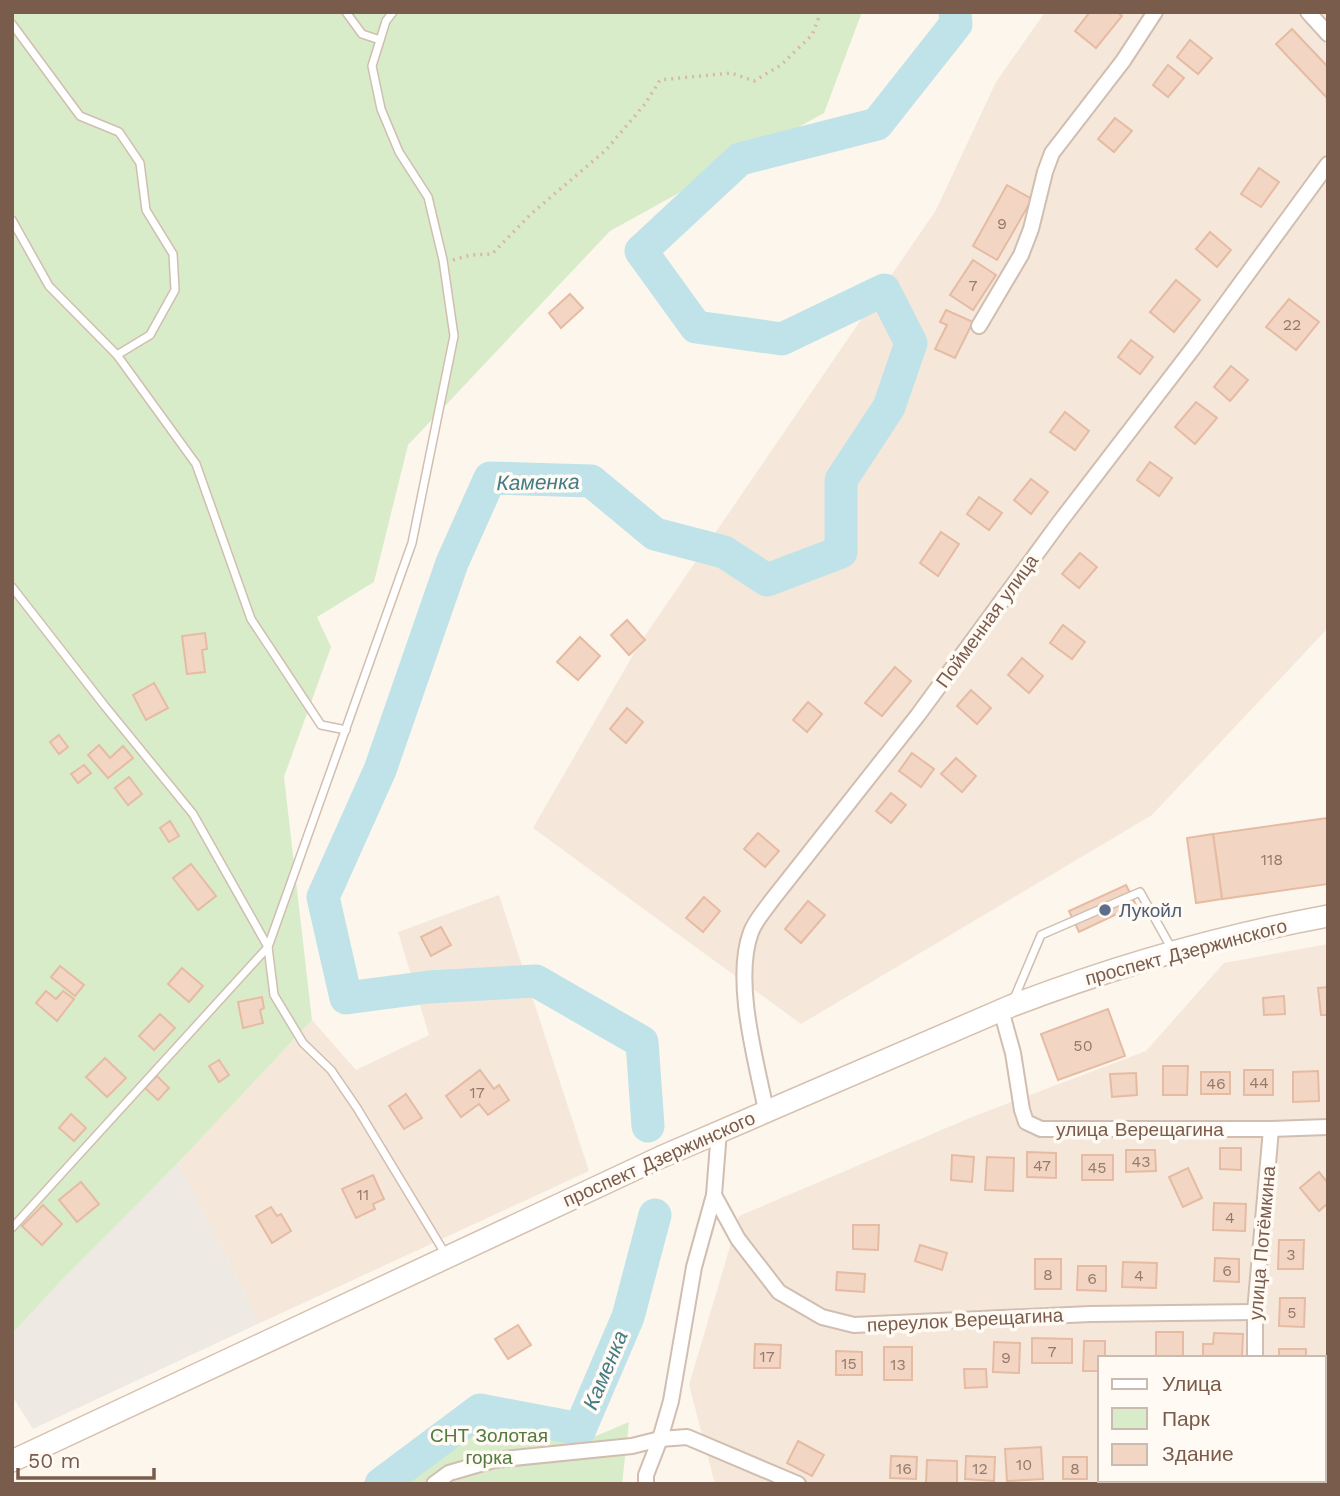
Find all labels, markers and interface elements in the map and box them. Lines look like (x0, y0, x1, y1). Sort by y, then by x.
house number: 9 (997, 214, 1007, 233)
house number: 7 (969, 276, 978, 295)
house number: 22 (1283, 315, 1301, 334)
water label: Каменка (496, 469, 580, 495)
street label: Пойменная улица (931, 550, 1043, 692)
house number: 118 (1261, 850, 1283, 869)
place label: Лукойл (1119, 899, 1182, 922)
marker: Лукойл (1097, 902, 1113, 918)
street label: проспект Дзержинского (1083, 914, 1289, 990)
house number: 50 (1073, 1036, 1093, 1055)
house number: 44 (1249, 1073, 1269, 1092)
house number: 46 (1206, 1074, 1226, 1093)
house number: 17 (469, 1083, 485, 1102)
street label: проспект Дзержинского (559, 1106, 759, 1212)
street label: улица Верещагина (1056, 1118, 1224, 1141)
house number: 43 (1131, 1152, 1151, 1171)
house number: 47 (1033, 1156, 1051, 1175)
house number: 45 (1087, 1158, 1107, 1177)
street label: улица Потёмкина (1244, 1164, 1280, 1321)
house number: 11 (357, 1185, 369, 1204)
house number: 4 (1225, 1208, 1235, 1227)
house number: 3 (1286, 1245, 1296, 1264)
house number: 6 (1222, 1261, 1232, 1280)
house number: 8 (1043, 1265, 1053, 1284)
house number: 4 (1134, 1266, 1144, 1285)
house number: 6 (1087, 1269, 1097, 1288)
street label: переулок Верещагина (866, 1303, 1064, 1337)
house number: 5 (1287, 1303, 1297, 1322)
water label: Каменка (577, 1327, 633, 1413)
house number: 7 (1048, 1342, 1057, 1361)
house number: 17 (759, 1347, 775, 1366)
house number: 9 (1001, 1348, 1011, 1367)
house number: 15 (841, 1354, 857, 1373)
house number: 13 (890, 1355, 906, 1374)
legend (1098, 1356, 1326, 1482)
text: Улица (1162, 1371, 1222, 1396)
text: Парк (1162, 1406, 1210, 1431)
park label: СНТ Золотая горка (430, 1424, 548, 1469)
scale bar (18, 1436, 154, 1480)
text: Здание (1162, 1441, 1234, 1466)
text: 50 m (28, 1448, 80, 1473)
house number: 10 (1016, 1455, 1032, 1474)
house number: 16 (896, 1459, 912, 1478)
house number: 12 (972, 1459, 988, 1478)
house number: 8 (1070, 1459, 1080, 1478)

